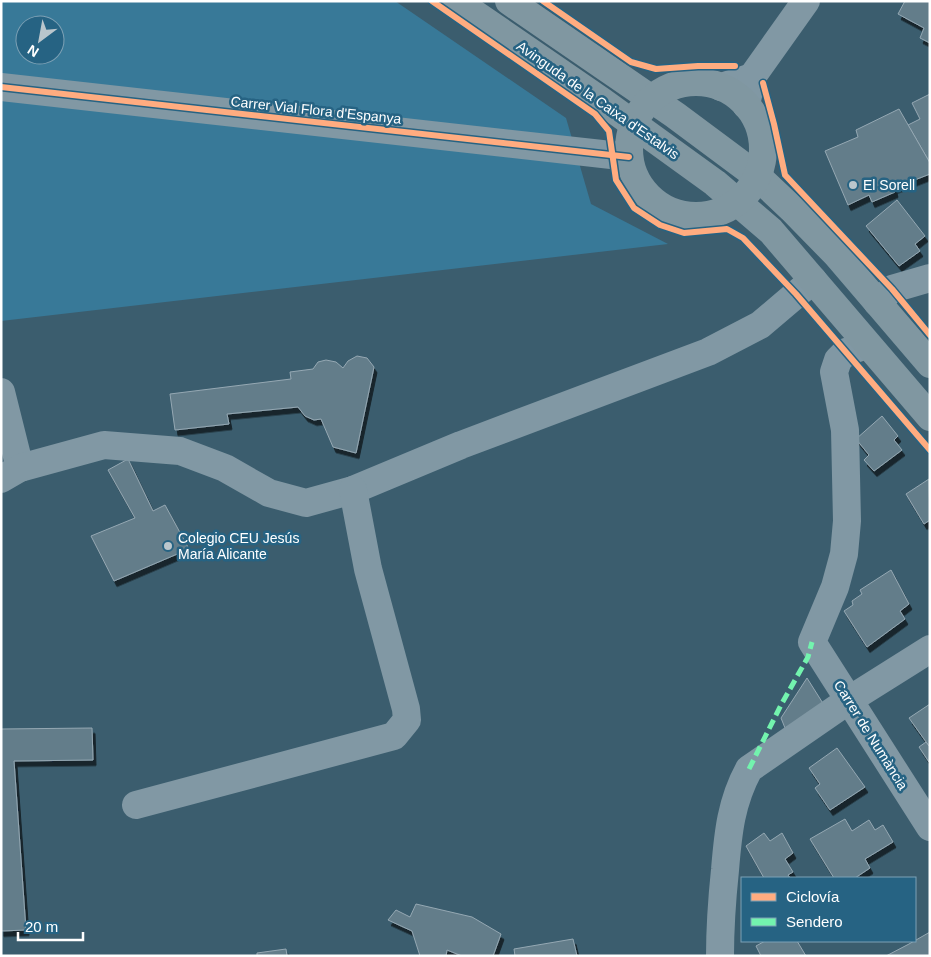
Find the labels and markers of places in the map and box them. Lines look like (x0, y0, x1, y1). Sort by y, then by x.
place label: El Sorell (863, 177, 915, 193)
marker: El Sorell (847, 179, 859, 191)
place label: Colegio CEU Jesús María Alicante (178, 530, 299, 562)
marker: Colegio CEU Jesús María Alicante (162, 540, 174, 552)

